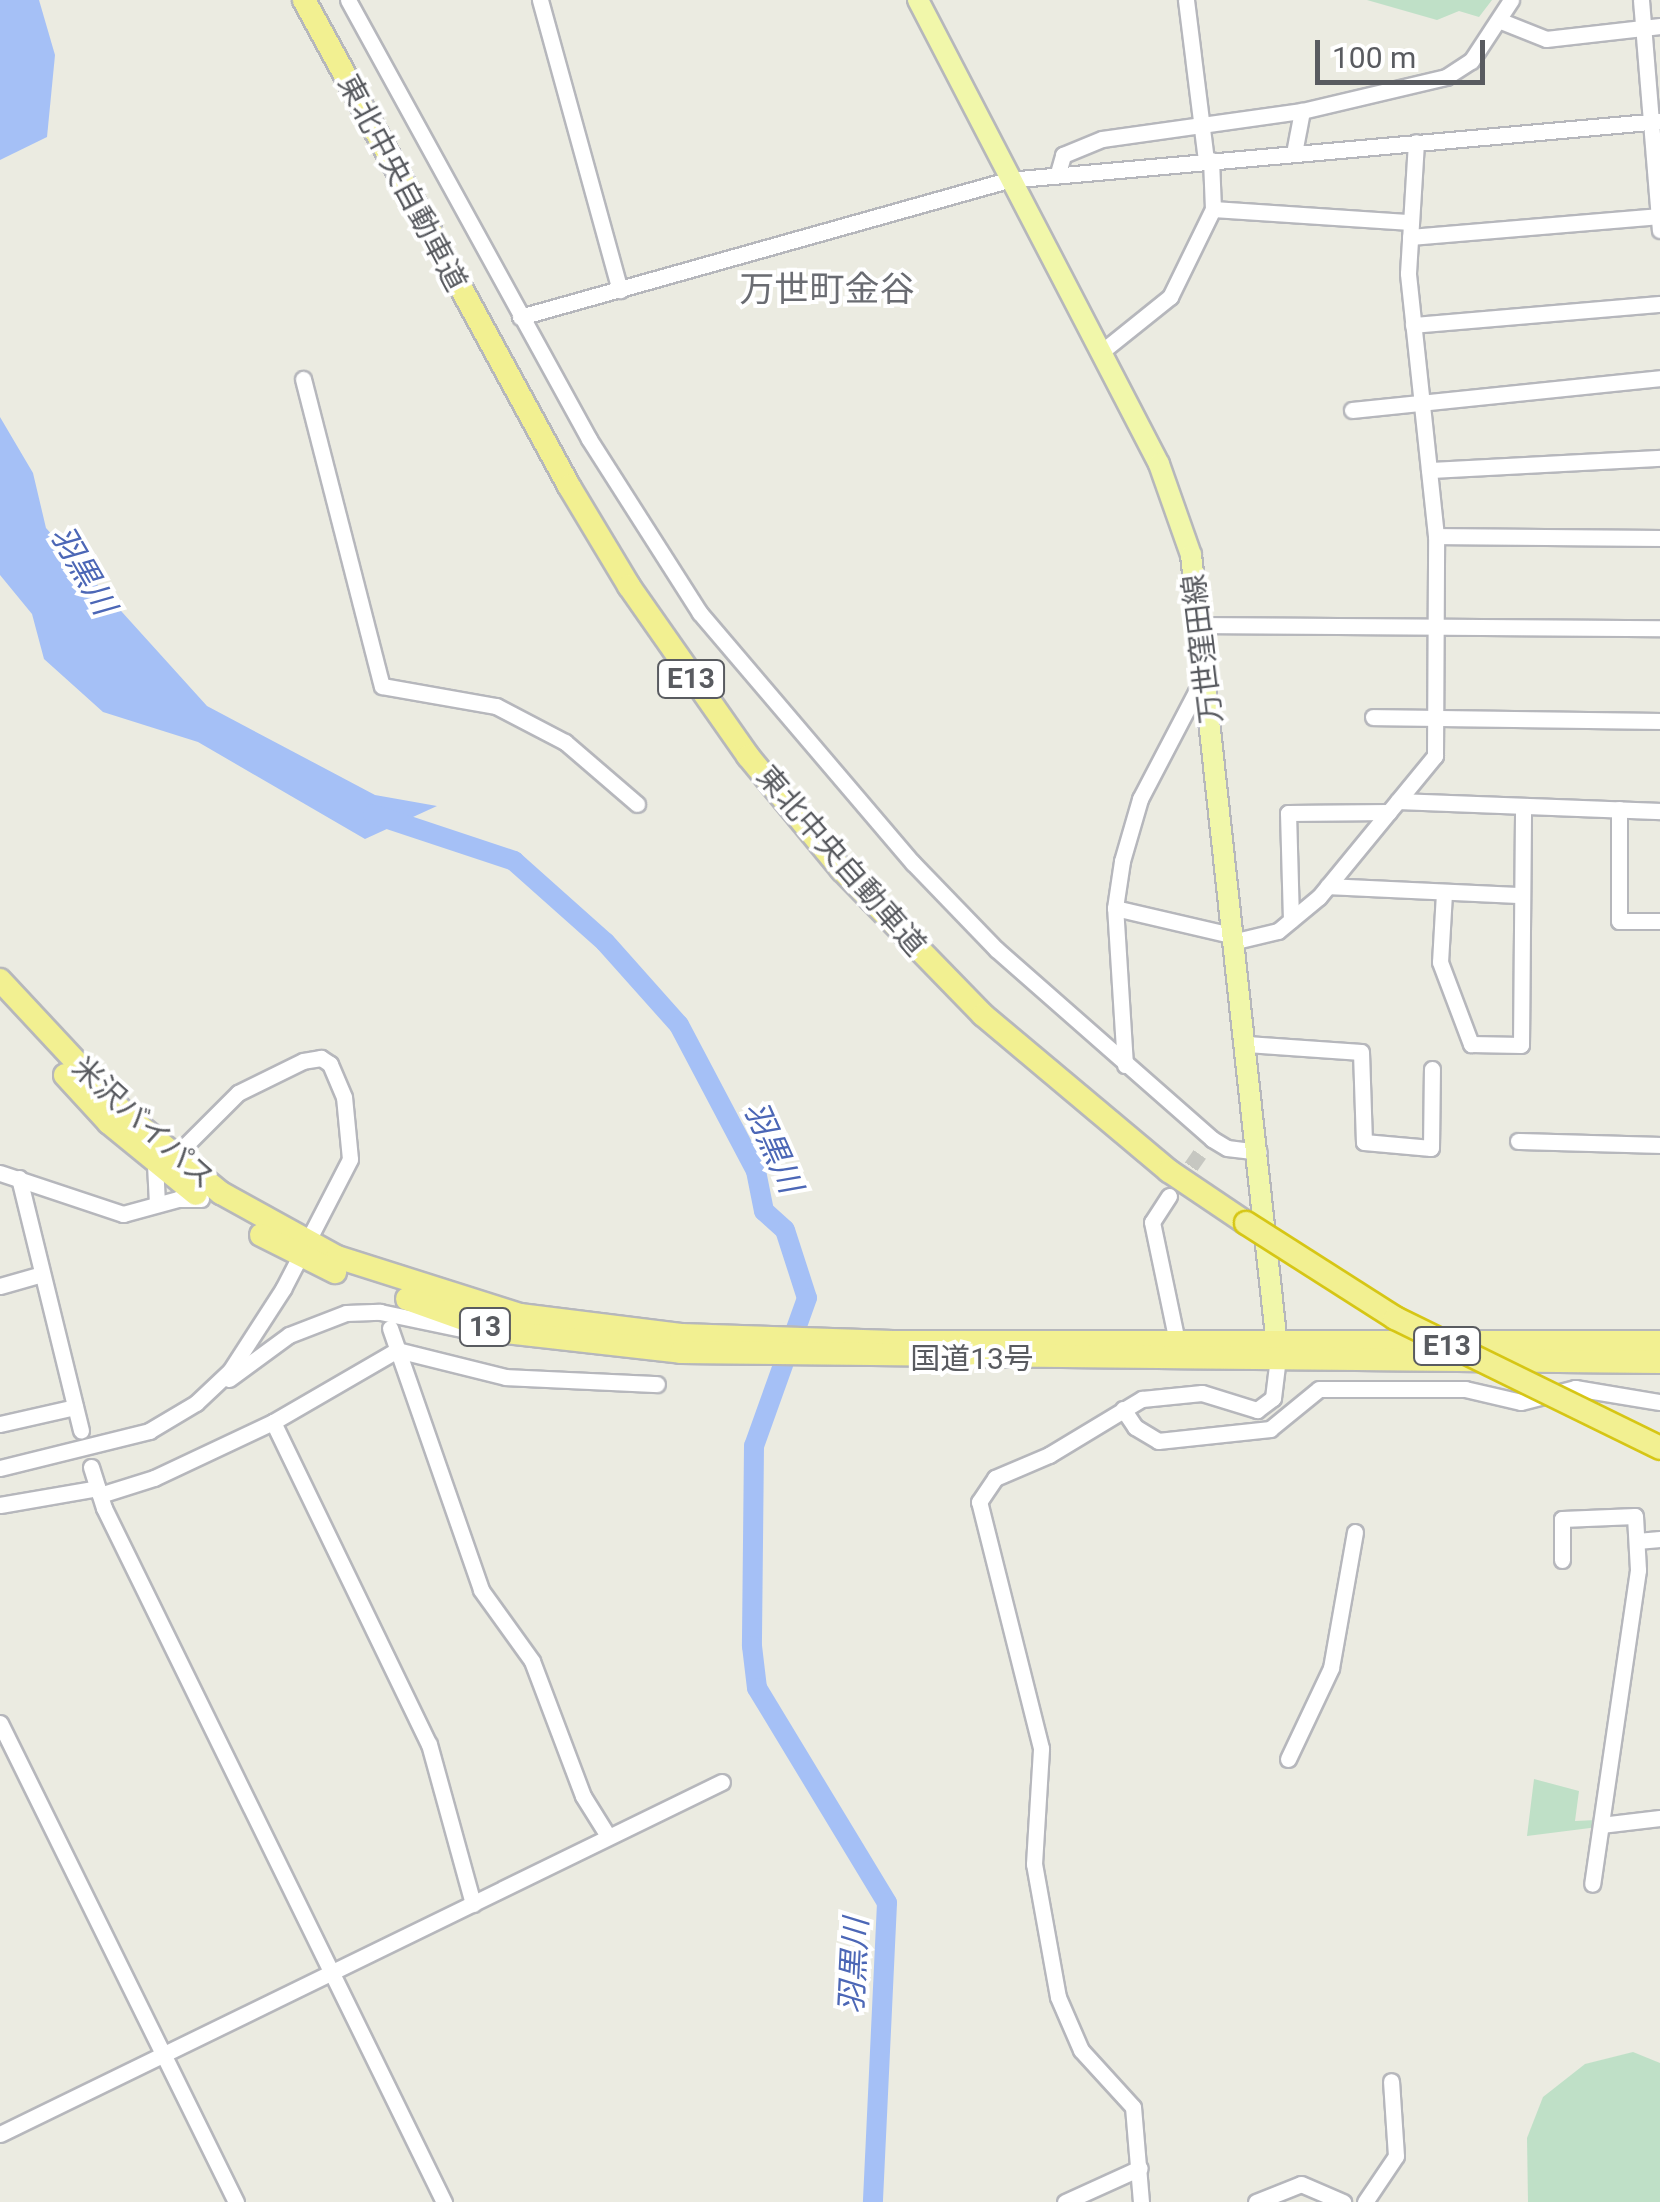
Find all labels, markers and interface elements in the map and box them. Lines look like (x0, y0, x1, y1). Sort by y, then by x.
scale bar (1320, 20, 1490, 82)
text: 100 m (1332, 40, 1416, 75)
street label: 東北中央自動車道 (330, 69, 474, 297)
district label: 万世町金谷 (740, 269, 914, 311)
water label: 羽黒川 (42, 519, 124, 621)
street label: 万世窪田線 (1176, 572, 1230, 726)
road number: E13 (656, 656, 726, 702)
street label: 東北中央自動車道 (749, 759, 933, 963)
street label: 米沢バイパス (64, 1049, 222, 1197)
water label: 羽黒川 (736, 1095, 810, 1199)
road number: 13 (458, 1304, 512, 1350)
road number: E13 (1412, 1323, 1482, 1369)
street label: 国道13号 (910, 1341, 1034, 1377)
water label: 羽黒川 (832, 1917, 876, 2015)

